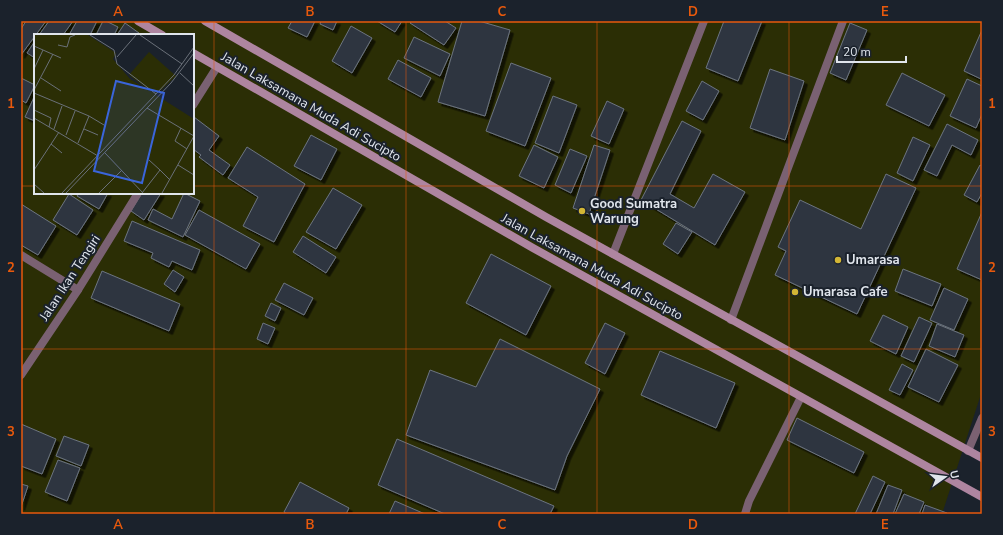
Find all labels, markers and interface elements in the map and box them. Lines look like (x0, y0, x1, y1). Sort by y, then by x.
text: A (113, 3, 123, 21)
text: B (306, 3, 315, 21)
text: C (498, 3, 507, 21)
text: D (688, 3, 698, 21)
text: E (881, 3, 889, 21)
inset map (34, 34, 194, 194)
scale bar (837, 38, 906, 64)
text: 20 m (843, 44, 871, 60)
street label: Jalan Laksamana Muda Adi Sucipto (217, 48, 404, 166)
text: 1 (7, 95, 15, 113)
text: 1 (988, 95, 996, 113)
place label: Good Sumatra Warung (590, 195, 677, 228)
marker: Good Sumatra Warung (577, 206, 587, 216)
street label: Jalan Laksamana Muda Adi Sucipto (497, 209, 686, 325)
street label: Jalan Ikan Tengiri (35, 231, 105, 325)
place label: Umarasa (846, 251, 900, 269)
marker: Umarasa (833, 255, 843, 265)
text: 2 (7, 259, 15, 277)
text: 2 (988, 259, 996, 277)
place label: Umarasa Cafe (803, 283, 888, 301)
marker: Umarasa Cafe (790, 287, 800, 297)
text: 3 (7, 423, 15, 441)
text: 3 (988, 423, 996, 441)
north arrow (925, 457, 965, 497)
text: U (946, 469, 962, 480)
text: A (113, 516, 123, 534)
text: B (306, 516, 315, 534)
text: C (498, 516, 507, 534)
text: D (688, 516, 698, 534)
text: E (881, 516, 889, 534)

